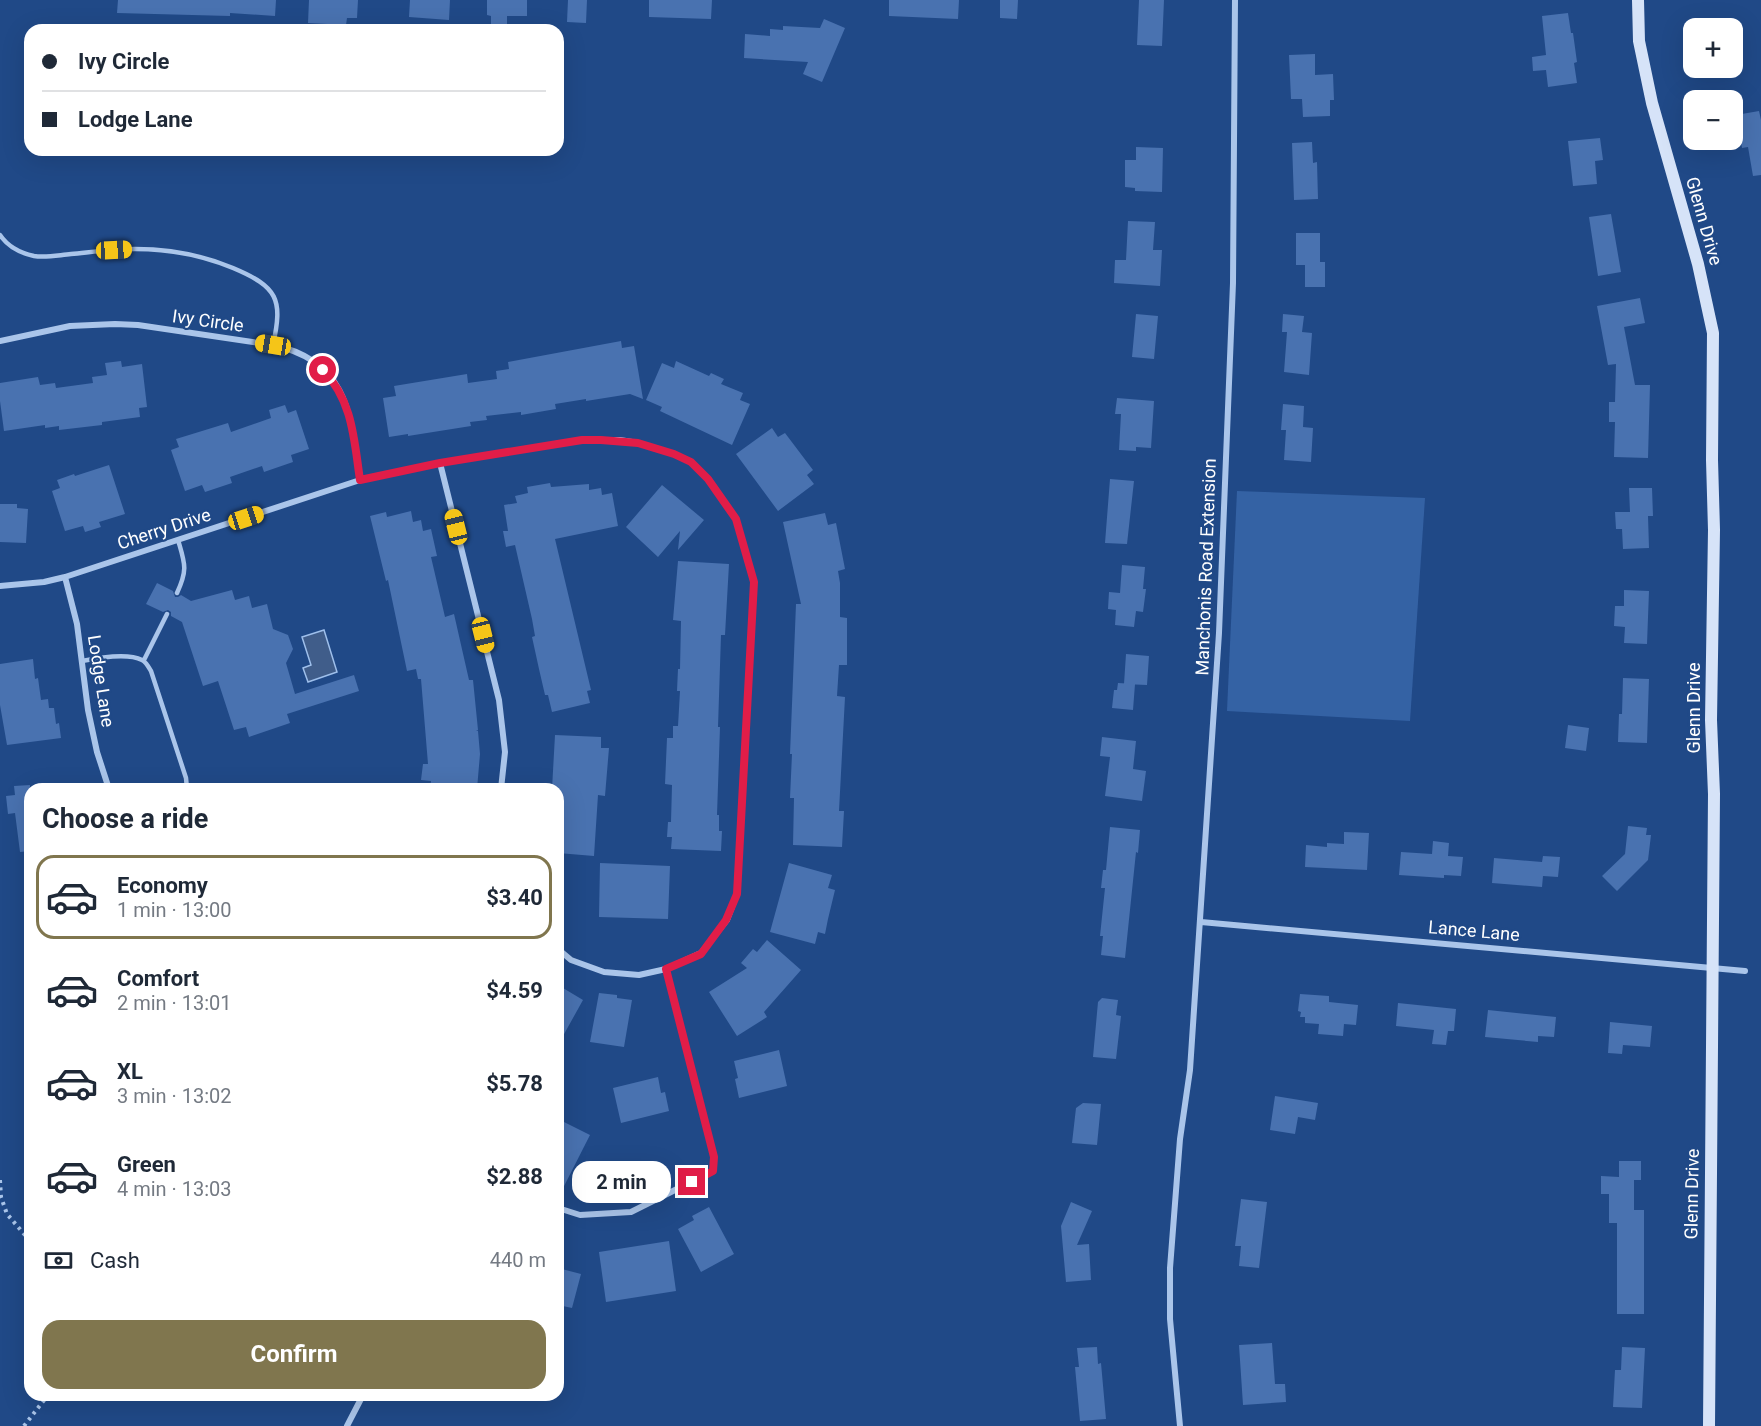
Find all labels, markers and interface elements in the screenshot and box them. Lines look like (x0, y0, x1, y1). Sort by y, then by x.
map controls (1683, 18, 1743, 150)
button: + (1683, 18, 1743, 78)
text: Ivy Circle (78, 49, 169, 74)
button: − (1683, 90, 1743, 150)
text: Lodge Lane (78, 107, 193, 132)
street label: Glenn Drive (1682, 174, 1727, 267)
car (96, 240, 132, 260)
street label: Ivy Circle (171, 305, 245, 336)
car (254, 333, 292, 357)
route start (309, 356, 336, 383)
street label: Manchonis Road Extension (1191, 458, 1220, 676)
street label: Cherry Drive (114, 504, 213, 553)
car (226, 504, 266, 532)
car (443, 507, 469, 547)
car (470, 615, 496, 655)
street label: Lodge Lane (84, 633, 119, 729)
street label: Glenn Drive (1683, 663, 1704, 753)
text: Choose a ride (42, 803, 208, 835)
icon: car (45, 870, 99, 924)
text: Economy (117, 873, 208, 898)
text: $3.40 (486, 885, 543, 910)
text: 1 min · 13:00 (117, 898, 232, 922)
street label: Lance Lane (1427, 916, 1521, 945)
icon: car (45, 963, 99, 1017)
text: Comfort (117, 966, 199, 991)
text: $4.59 (486, 978, 543, 1003)
text: 2 min · 13:01 (117, 991, 232, 1015)
icon: car (45, 1056, 99, 1110)
text: XL (117, 1059, 143, 1084)
text: $5.78 (486, 1071, 543, 1096)
text: 3 min · 13:02 (117, 1084, 232, 1108)
street label: Glenn Drive (1680, 1148, 1703, 1240)
icon: car (45, 1149, 99, 1203)
text: Green (117, 1152, 176, 1177)
callout: 2 min (572, 1161, 671, 1203)
text: $2.88 (486, 1164, 543, 1189)
route end (678, 1168, 705, 1195)
text: 2 min (596, 1170, 647, 1194)
text: 4 min · 13:03 (117, 1177, 232, 1201)
icon: cash (42, 1244, 75, 1277)
text: Cash (90, 1248, 140, 1273)
text: 440 m (490, 1248, 546, 1272)
button: Confirm (42, 1320, 546, 1389)

